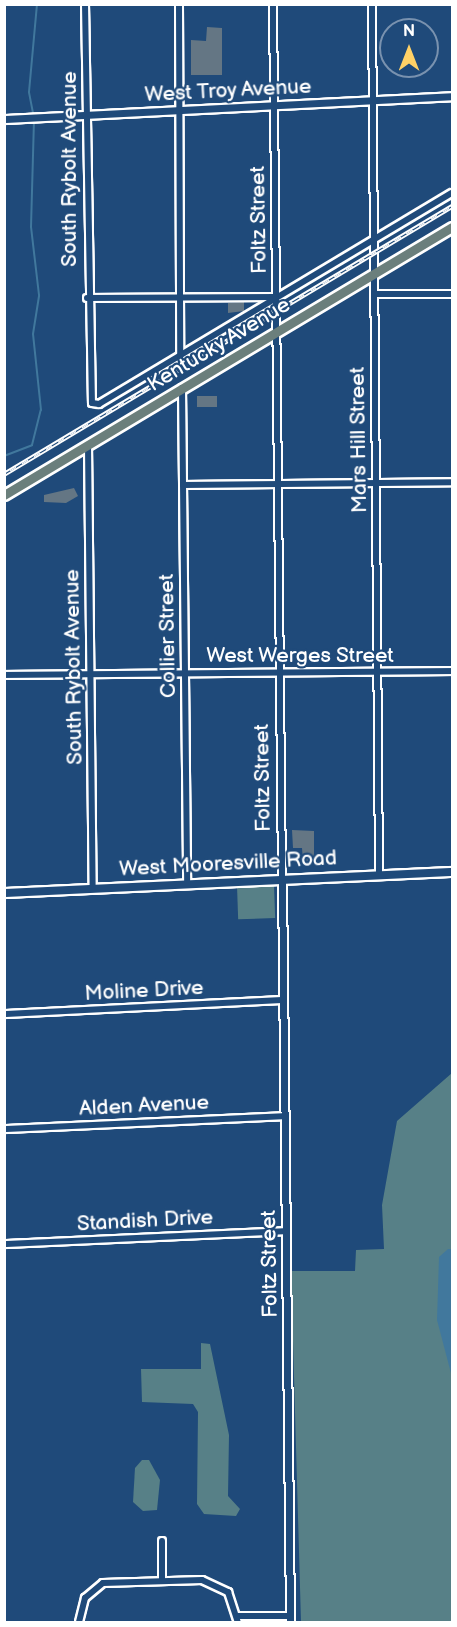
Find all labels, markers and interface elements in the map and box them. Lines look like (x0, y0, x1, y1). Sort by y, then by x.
north arrow (379, 18, 439, 78)
text: N (403, 22, 415, 41)
street label: South Rybolt Avenue (57, 71, 83, 267)
street label: West Troy Avenue (143, 74, 313, 108)
street label: Foltz Street (245, 166, 273, 274)
street label: Kentucky Avenue (143, 292, 295, 398)
street label: Mars Hill Street (345, 366, 373, 514)
street label: South Rybolt Avenue (60, 569, 88, 765)
street label: Collier Street (154, 574, 182, 698)
street label: West Werges Street (206, 643, 394, 669)
street label: Foltz Street (249, 724, 277, 832)
street label: West Mooresville Road (118, 846, 338, 882)
street label: Moline Drive (84, 975, 204, 1007)
street label: Alden Avenue (79, 1090, 209, 1122)
street label: Standish Drive (76, 1205, 214, 1237)
street label: Foltz Street (256, 1210, 284, 1318)

